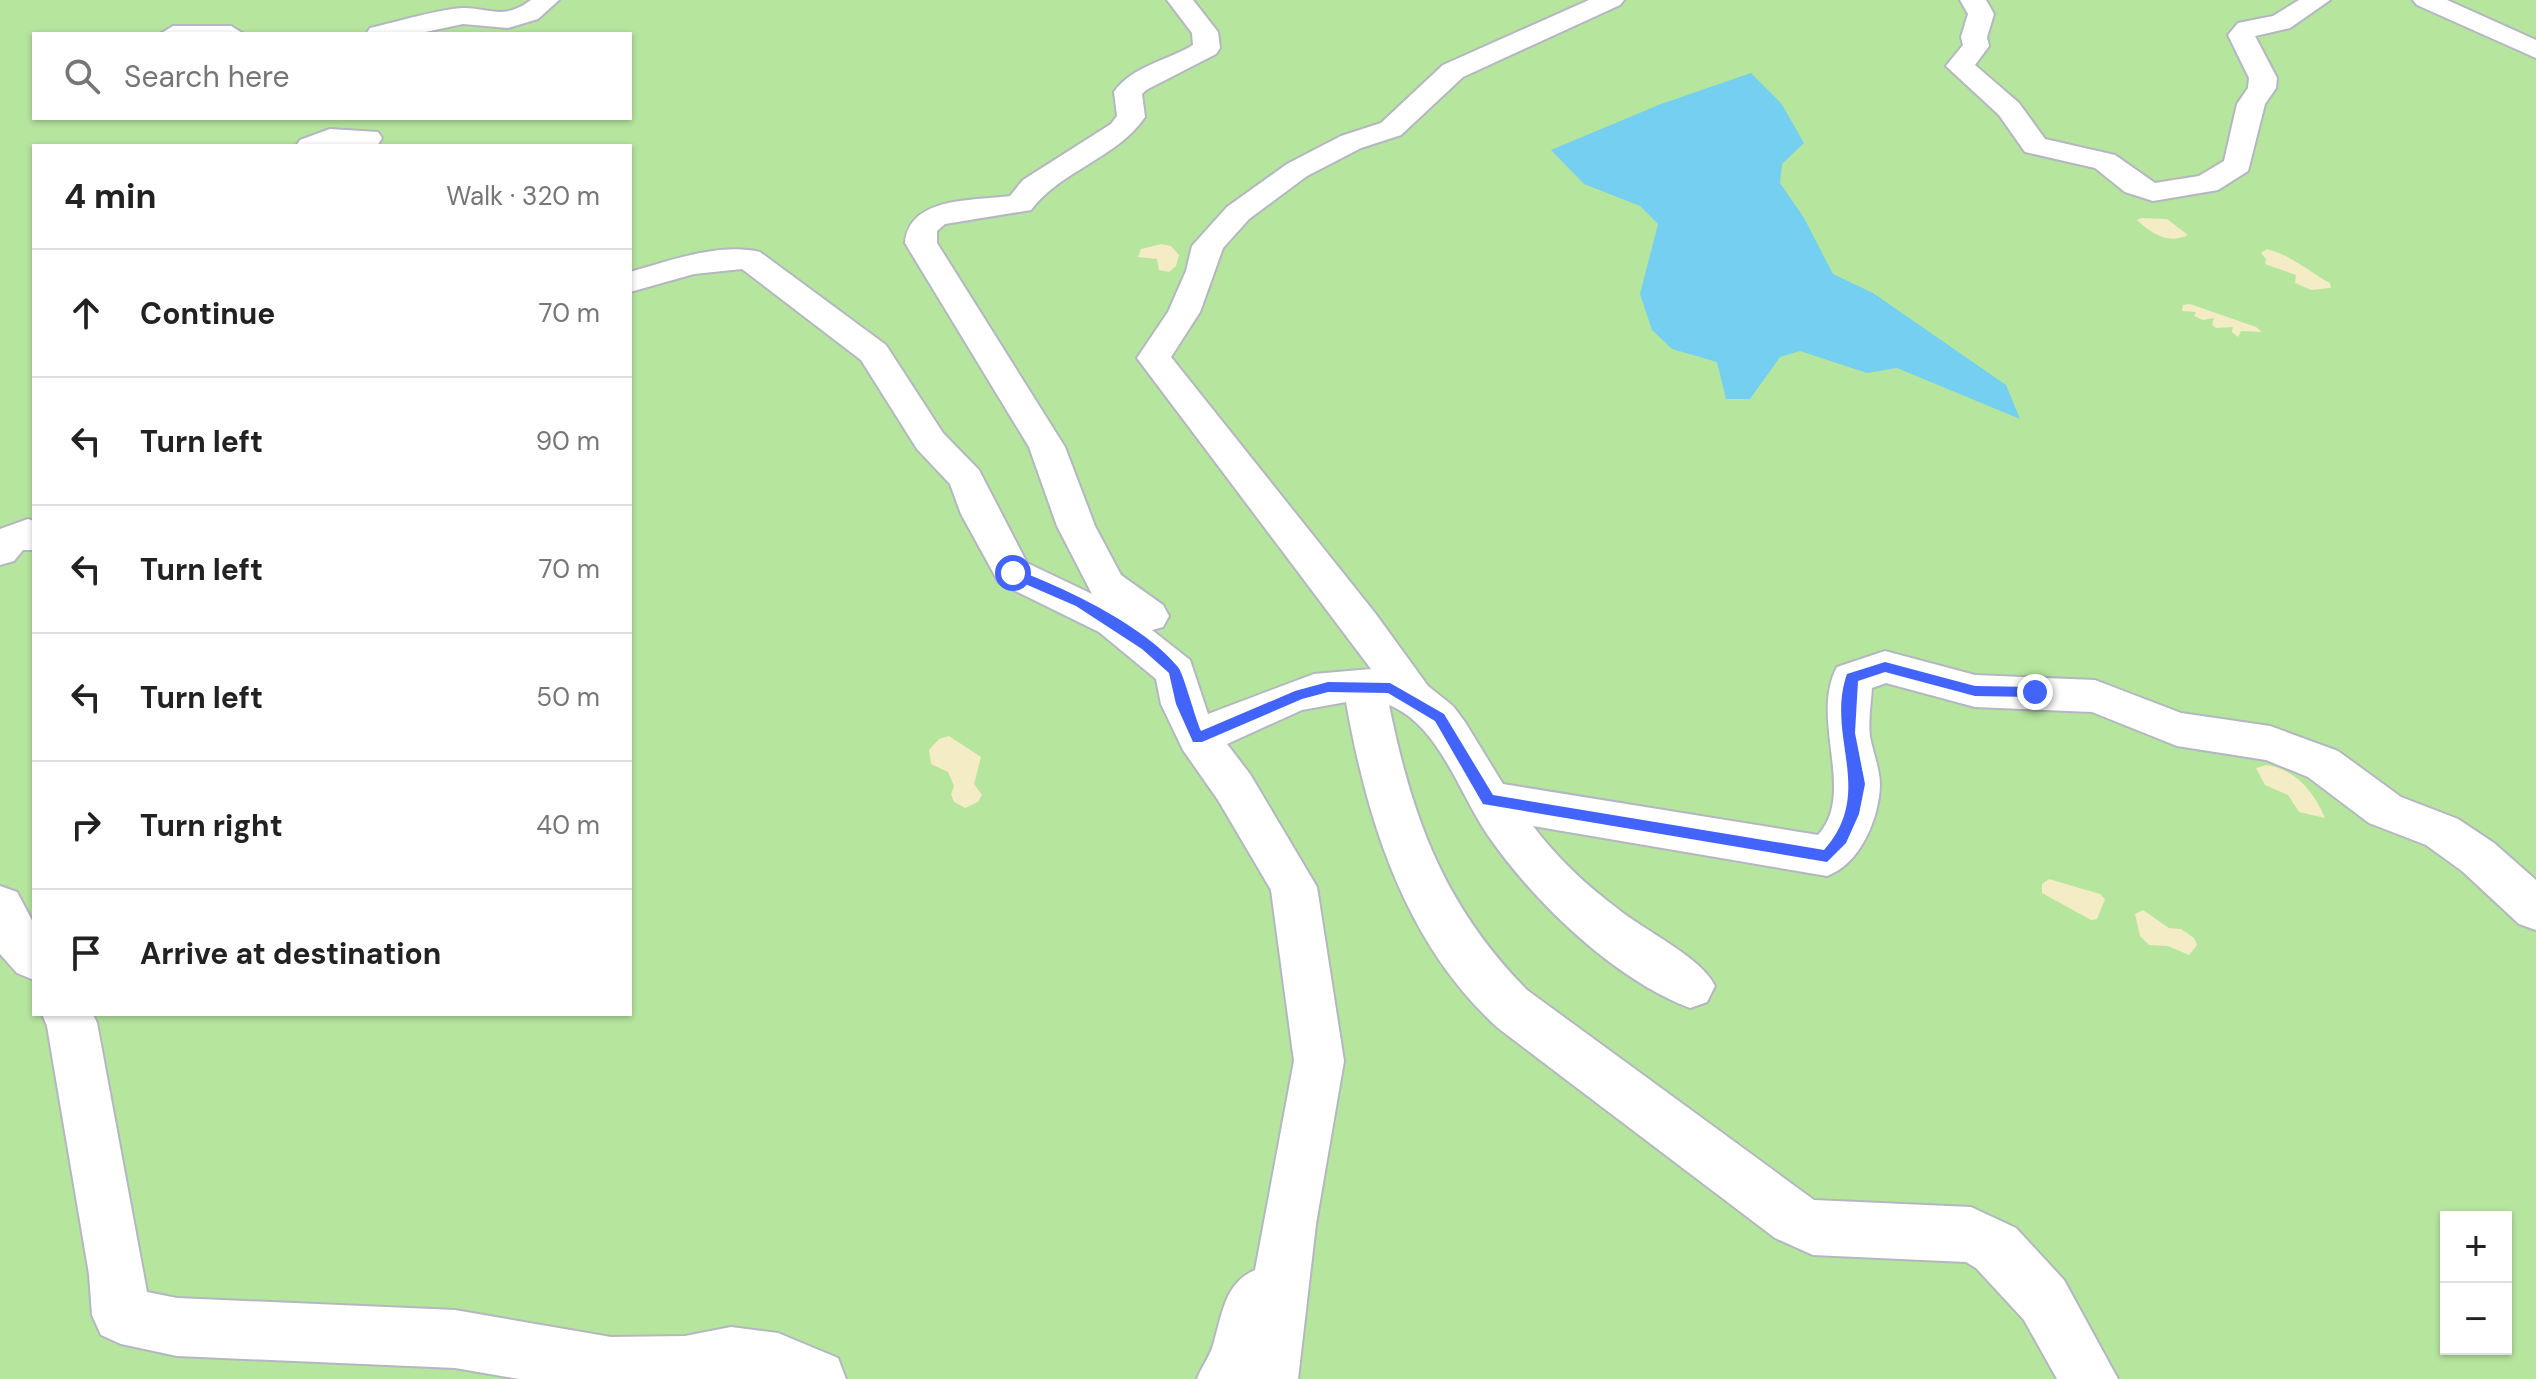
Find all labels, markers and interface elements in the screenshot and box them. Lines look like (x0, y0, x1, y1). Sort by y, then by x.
search box (32, 32, 632, 120)
icon: search (60, 54, 104, 98)
text: Search here (124, 57, 290, 96)
text: 4 min (64, 174, 156, 219)
text: Walk · 320 m (446, 179, 600, 213)
icon: ahead (64, 291, 108, 335)
text: Continue (140, 294, 275, 333)
text: 70 m (539, 296, 600, 330)
icon: left (64, 419, 108, 463)
text: Turn left (140, 422, 263, 461)
text: 90 m (536, 424, 600, 458)
icon: left (64, 547, 108, 591)
text: Turn left (140, 550, 263, 589)
text: 70 m (539, 552, 600, 586)
route start (995, 555, 1031, 591)
route end (2017, 674, 2053, 710)
icon: left (64, 675, 108, 719)
text: Turn left (140, 678, 263, 717)
text: 50 m (536, 680, 600, 714)
icon: right (64, 803, 108, 847)
text: Turn right (140, 806, 283, 845)
text: 40 m (536, 808, 600, 842)
icon: arrive (64, 931, 108, 975)
text: Arrive at destination (140, 934, 441, 973)
map controls (2440, 1211, 2512, 1355)
button: + (2440, 1211, 2512, 1283)
button: − (2440, 1283, 2512, 1355)

